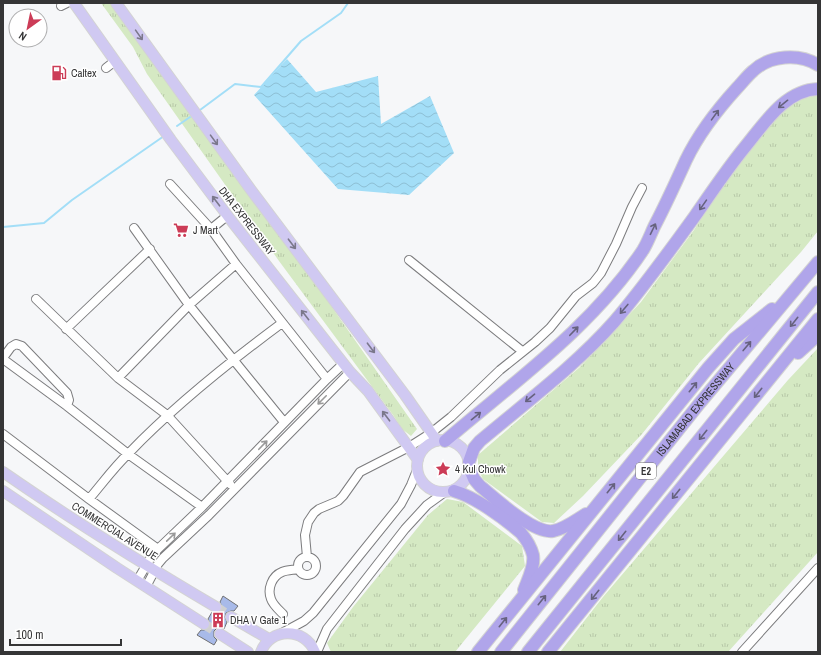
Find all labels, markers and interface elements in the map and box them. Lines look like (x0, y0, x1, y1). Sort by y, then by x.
north arrow (8, 8, 48, 48)
text: N (16, 29, 29, 44)
one-way arrow (135, 29, 143, 40)
fuel station icon: Caltex (50, 64, 68, 82)
place label: Caltex (71, 66, 97, 80)
one-way arrow (778, 100, 789, 108)
one-way arrow (711, 109, 719, 120)
one-way arrow (210, 135, 219, 146)
street label: DHA EXPRESSWAY (216, 184, 278, 258)
one-way arrow (212, 196, 220, 207)
one-way arrow (699, 200, 707, 211)
supermarket icon: J Mart (172, 221, 190, 239)
place label: J Mart (193, 223, 219, 237)
one-way arrow (650, 223, 657, 235)
one-way arrow (288, 239, 297, 250)
one-way arrow (620, 304, 629, 314)
one-way arrow (300, 309, 309, 320)
one-way arrow (789, 317, 798, 328)
one-way arrow (569, 326, 579, 336)
one-way arrow (743, 341, 752, 352)
one-way arrow (366, 343, 375, 354)
street label: ISLAMABAD EXPRESSWAY (653, 360, 738, 459)
one-way arrow (688, 381, 697, 392)
one-way arrow (754, 387, 763, 398)
one-way arrow (525, 394, 535, 403)
one-way arrow (318, 395, 327, 405)
one-way arrow (382, 411, 390, 422)
one-way arrow (470, 411, 481, 420)
one-way arrow (699, 429, 708, 440)
one-way arrow (258, 440, 267, 450)
place icon: 4 Kul Chowk (434, 460, 452, 478)
place label: 4 Kul Chowk (455, 462, 506, 476)
road number: E2 (636, 463, 656, 479)
one-way arrow (607, 482, 615, 493)
one-way arrow (672, 488, 681, 499)
street label: COMMERCIAL AVENUE (69, 499, 161, 563)
one-way arrow (617, 530, 626, 541)
one-way arrow (166, 532, 176, 542)
one-way arrow (590, 589, 599, 600)
one-way arrow (538, 594, 547, 605)
building icon: DHA V Gate 1 (209, 611, 227, 629)
place label: DHA V Gate 1 (230, 613, 287, 627)
one-way arrow (498, 616, 507, 627)
scale bar (10, 621, 121, 647)
text: 100 m (16, 627, 43, 643)

